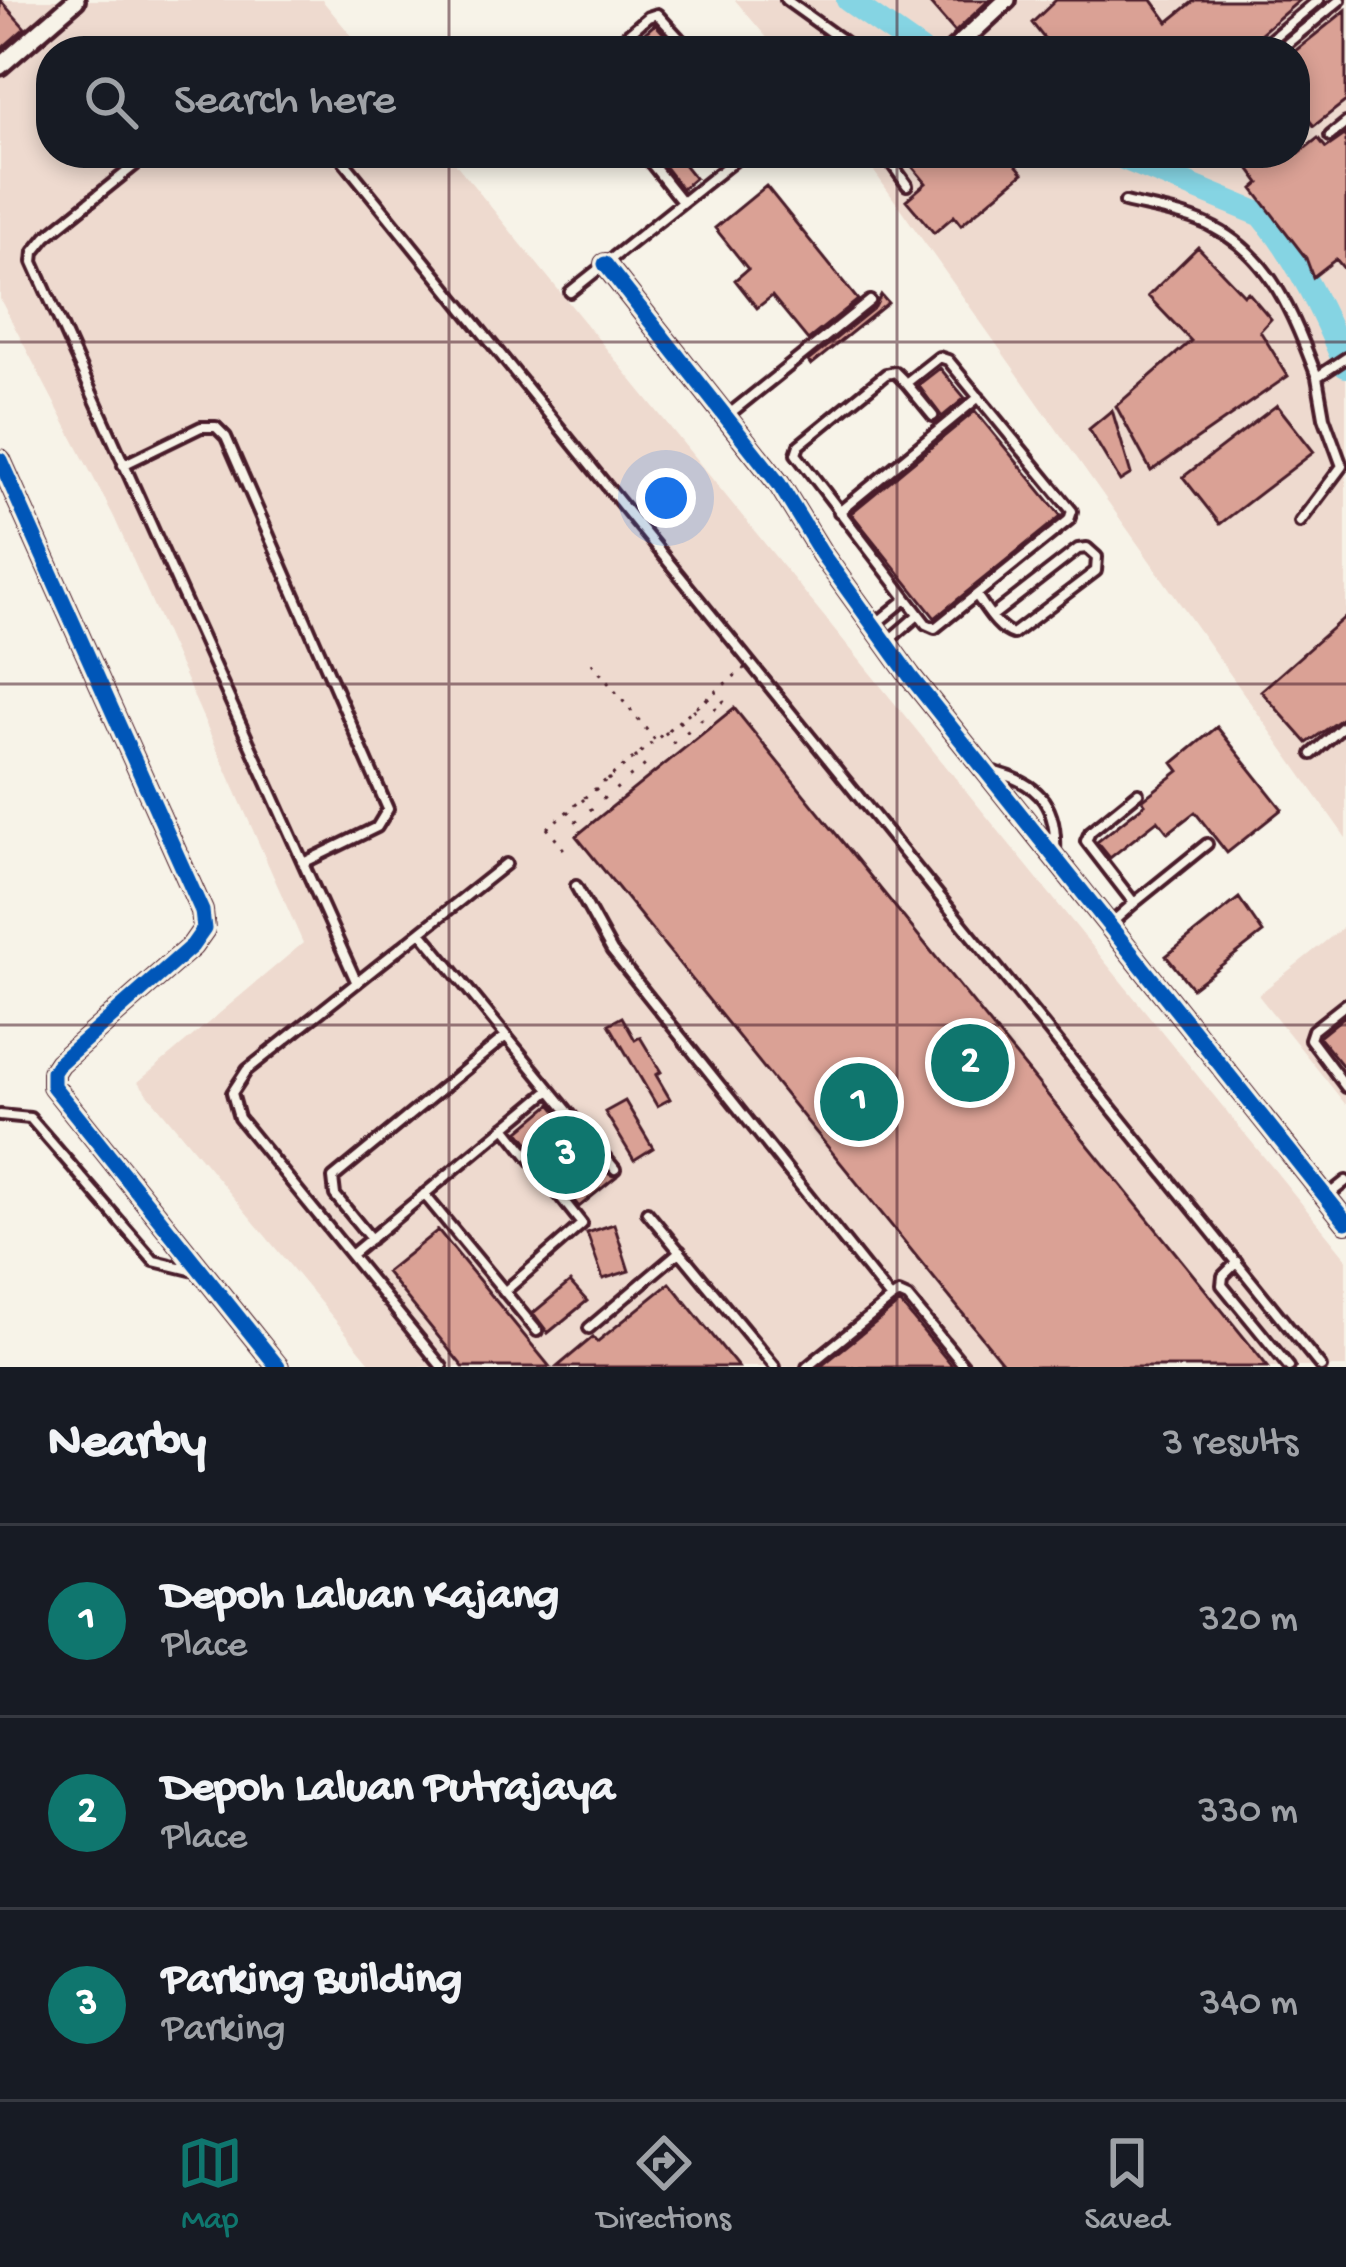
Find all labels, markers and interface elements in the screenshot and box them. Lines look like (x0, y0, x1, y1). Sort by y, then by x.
search box (36, 36, 1310, 168)
icon: search (78, 69, 144, 135)
text: Search here (174, 76, 396, 129)
your location (636, 468, 696, 528)
pin: 2 (931, 1018, 1009, 1108)
pin: 1 (820, 1057, 898, 1147)
pin: 3 (527, 1110, 605, 1200)
text: Nearby (48, 1415, 206, 1475)
text: 3 results (1163, 1422, 1298, 1468)
text: Depoh Laluan Kajang (162, 1571, 559, 1624)
text: 1 (79, 1598, 95, 1644)
text: 320 m (1200, 1598, 1298, 1644)
text: Place (162, 1624, 247, 1670)
text: Depoh Laluan Putrajaya (162, 1763, 615, 1816)
text: 2 (77, 1790, 97, 1836)
text: 330 m (1198, 1790, 1298, 1836)
text: Place (162, 1816, 247, 1862)
text: Parking Building (162, 1955, 462, 2008)
text: 3 (77, 1982, 97, 2028)
text: 340 m (1200, 1982, 1298, 2028)
text: Parking (162, 2008, 286, 2054)
tab: Map (177, 2130, 243, 2240)
tab: Directions (597, 2130, 731, 2240)
tab: Saved (1085, 2130, 1169, 2240)

